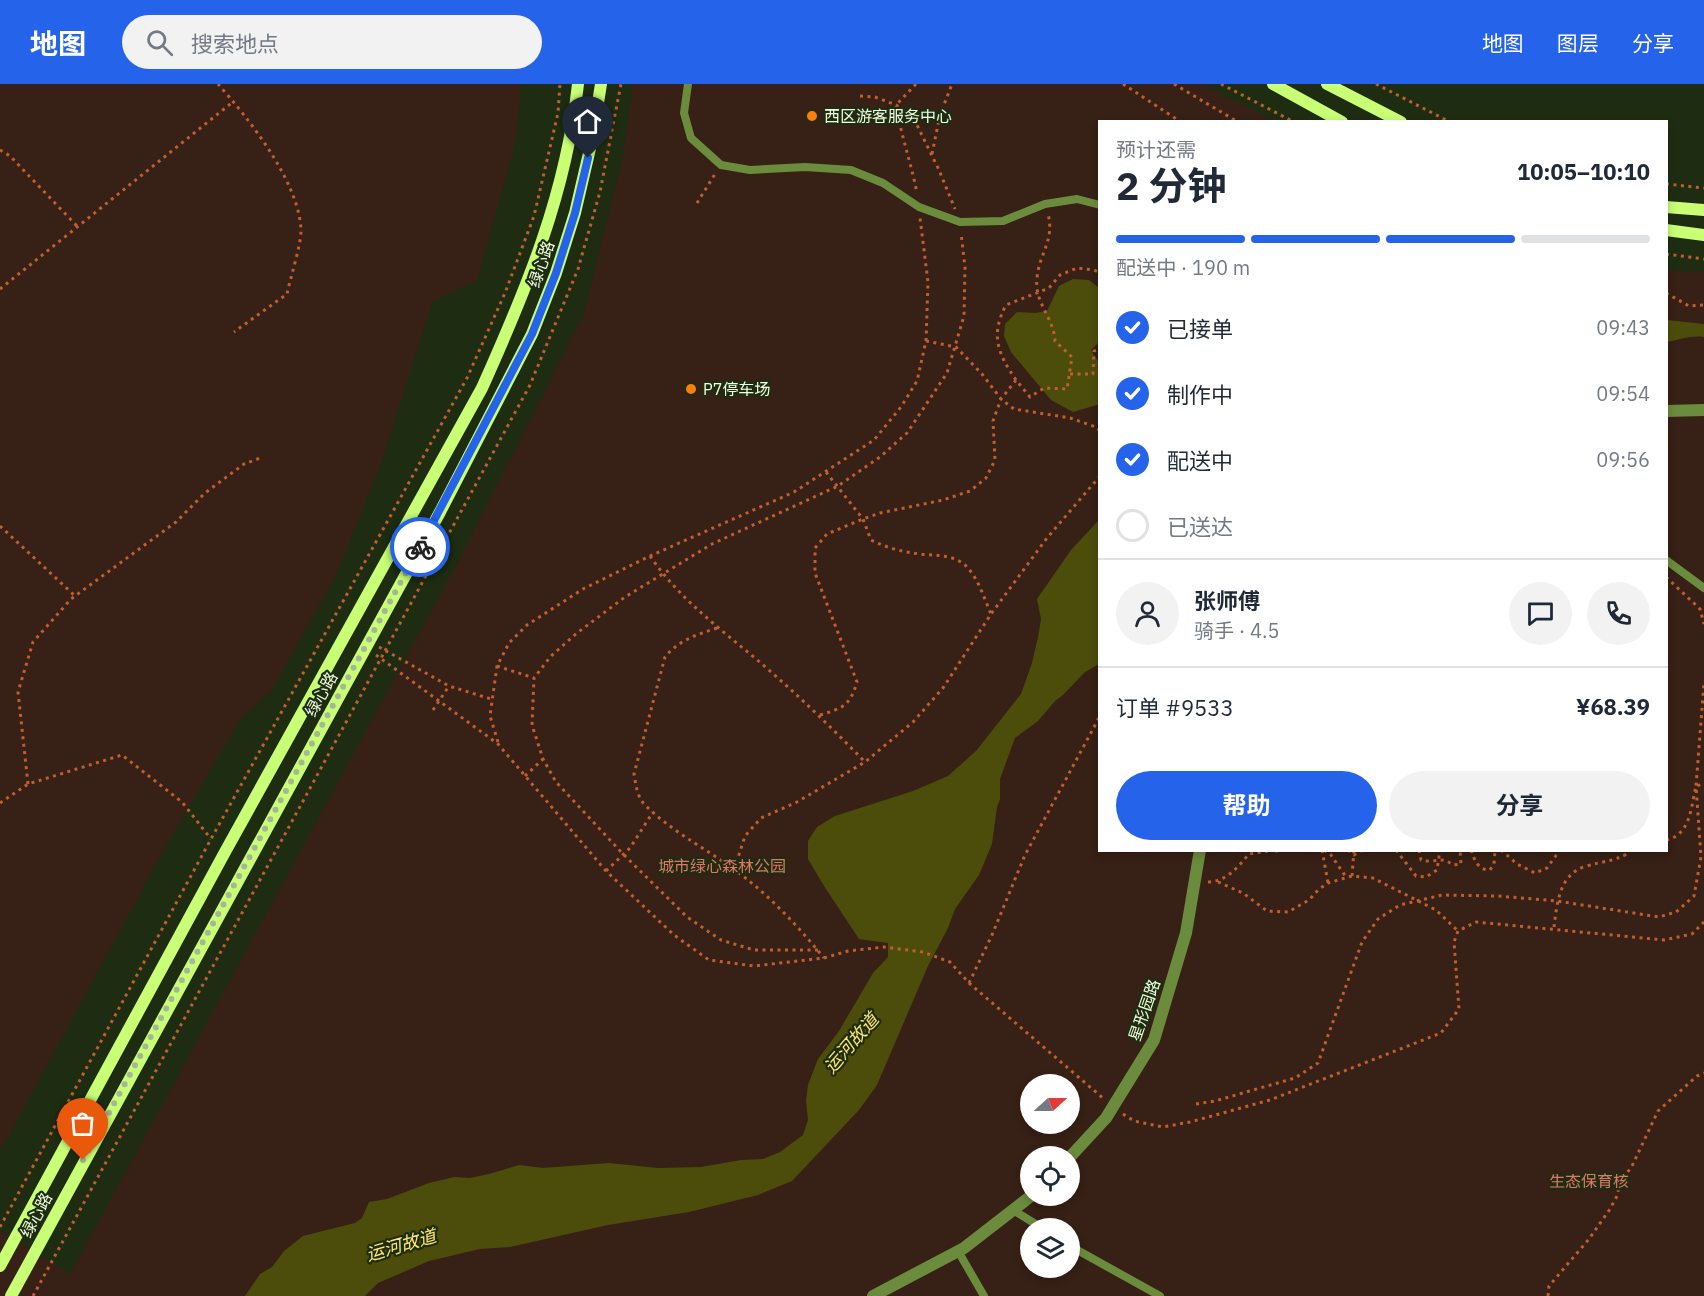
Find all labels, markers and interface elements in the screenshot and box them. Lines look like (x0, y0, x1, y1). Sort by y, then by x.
search box (122, 15, 542, 69)
text: 地图 (30, 25, 86, 62)
icon: search (143, 26, 176, 59)
text: 搜索地点 (191, 29, 279, 58)
text: 地图 (1482, 29, 1524, 57)
text: 图层 (1557, 29, 1599, 57)
text: 分享 (1632, 29, 1674, 57)
pin (562, 96, 613, 158)
icon: home (571, 105, 604, 138)
place label: 西区游客服务中心 (824, 106, 952, 126)
marker: 西区游客服务中心 (805, 109, 819, 123)
text: 预计还需 (1116, 136, 1196, 163)
text: 10:05–10:10 (1517, 157, 1650, 186)
text: 2 分钟 (1116, 160, 1227, 211)
street label: 绿心路 (524, 238, 558, 290)
text: 配送中 · 190 m (1116, 254, 1250, 281)
icon: check (1116, 311, 1149, 344)
text: 已接单 (1167, 314, 1233, 343)
text: 09:43 (1596, 314, 1650, 341)
icon: check (1116, 377, 1149, 410)
place label: P7停车场 (703, 379, 770, 399)
text: 制作中 (1167, 380, 1233, 409)
text: 09:54 (1596, 380, 1650, 407)
marker: P7停车场 (684, 382, 698, 396)
icon: check (1116, 443, 1149, 476)
text: 配送中 (1167, 446, 1233, 475)
text: 09:56 (1596, 446, 1650, 473)
text: 已送达 (1167, 512, 1233, 541)
courier (390, 517, 450, 577)
icon: bike (404, 531, 437, 564)
button: person (1116, 582, 1179, 645)
button: chat (1509, 582, 1572, 645)
button: phone (1587, 582, 1650, 645)
text: 张师傅 (1194, 586, 1260, 615)
text: 骑手 · 4.5 (1194, 617, 1279, 644)
street label: 绿心路 (301, 668, 341, 720)
text: ¥68.39 (1576, 692, 1650, 721)
text: 订单 #9533 (1116, 693, 1234, 722)
button: 帮助 (1116, 771, 1377, 840)
button: 分享 (1389, 771, 1650, 840)
park label: 城市绿心森林公园 (658, 856, 786, 876)
street label: 星形园路 (1124, 976, 1164, 1044)
water label: 运河故道 (819, 1006, 885, 1078)
north arrow (1020, 1074, 1080, 1134)
map controls (1020, 1074, 1080, 1278)
pin (57, 1098, 108, 1160)
icon: bag (66, 1107, 99, 1140)
button: locate (1020, 1146, 1080, 1206)
park label: 生态保育核 (1549, 1171, 1629, 1191)
street label: 绿心路 (16, 1189, 56, 1241)
button: layers (1020, 1218, 1080, 1278)
water label: 运河故道 (363, 1223, 442, 1266)

